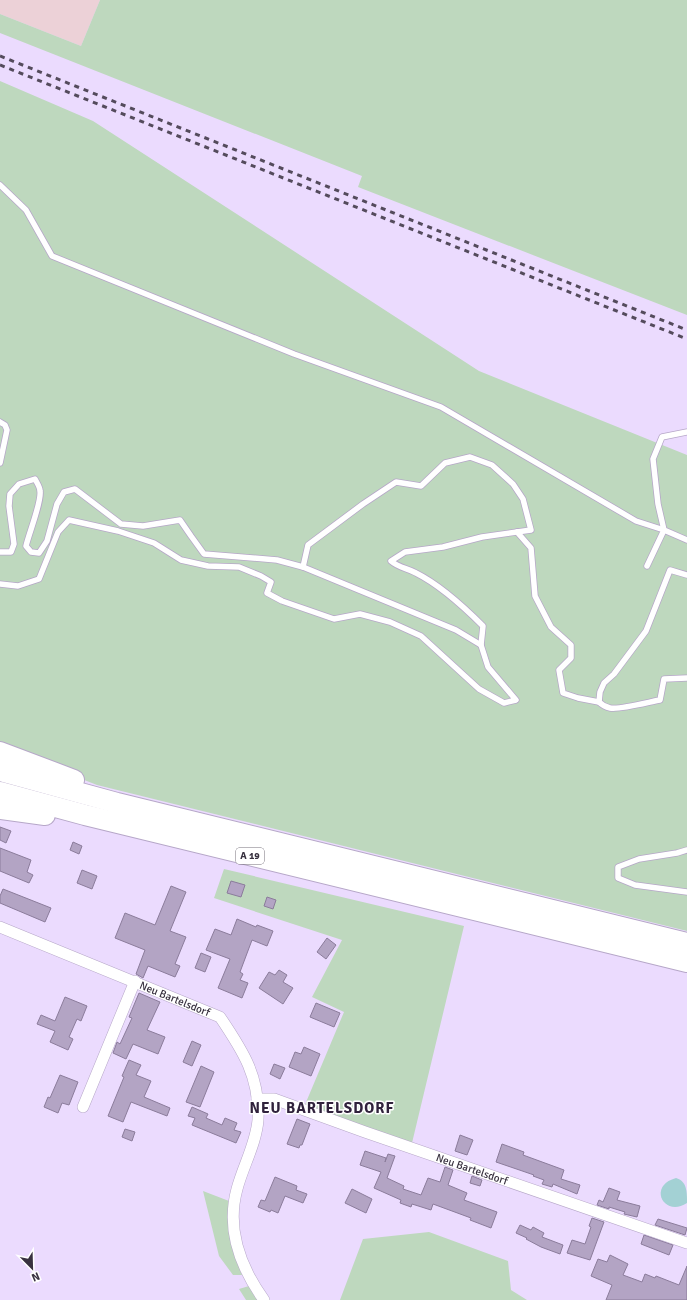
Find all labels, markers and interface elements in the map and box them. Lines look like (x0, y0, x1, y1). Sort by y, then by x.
road number: A 19 (236, 848, 264, 864)
street label: Neu Bartelsdorf (138, 978, 213, 1019)
district label: NEU BARTELSDORF (250, 1099, 394, 1117)
street label: Neu Bartelsdorf (434, 1151, 511, 1188)
north arrow (12, 1248, 52, 1288)
text: N (30, 1269, 42, 1284)

